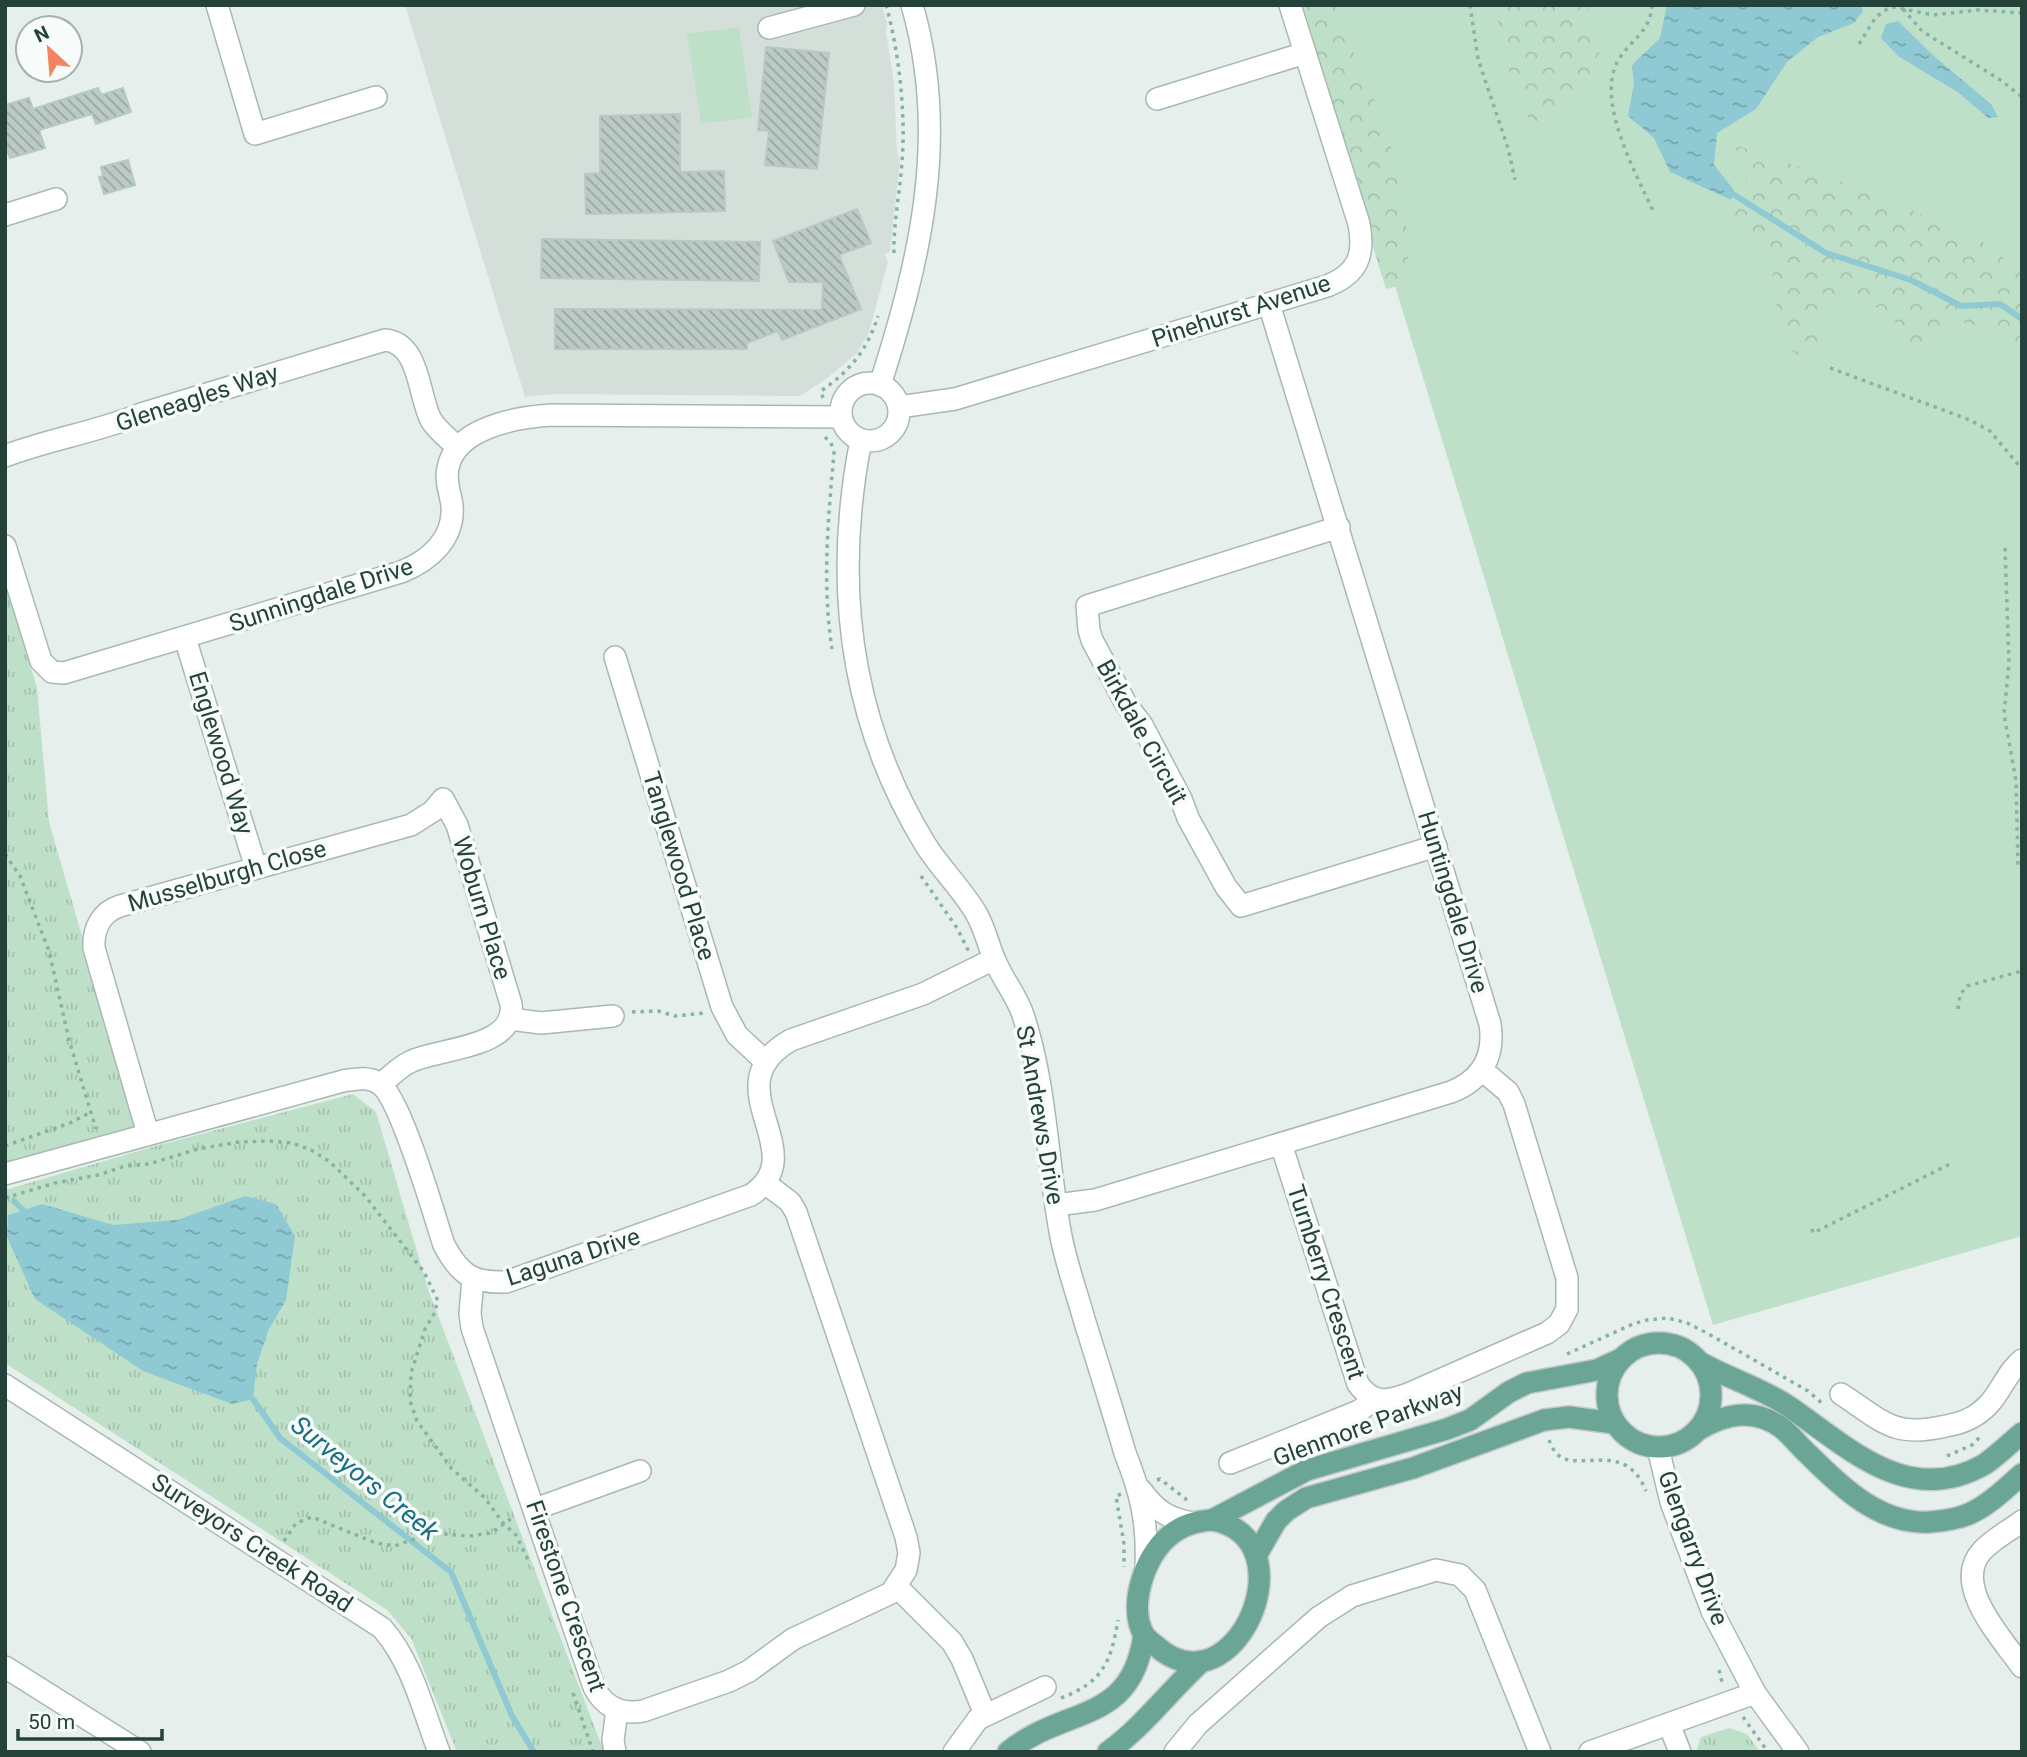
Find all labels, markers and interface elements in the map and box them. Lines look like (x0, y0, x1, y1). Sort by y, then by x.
north arrow (14, 14, 84, 84)
text: N (31, 21, 53, 47)
street label: Pinehurst Avenue (1148, 269, 1334, 353)
street label: Gleneagles Way (112, 358, 283, 437)
street label: Sunningdale Drive (226, 552, 416, 638)
street label: Birkdale Circuit (1091, 655, 1193, 809)
street label: Englewood Way (183, 668, 259, 838)
street label: Tanglewood Place (637, 768, 721, 964)
street label: Huntingdale Drive (1412, 808, 1494, 996)
street label: Woburn Place (447, 833, 517, 983)
street label: Musselburgh Close (125, 834, 329, 918)
street label: St Andrews Drive (1010, 1023, 1070, 1207)
street label: Turnberry Crescent (1281, 1181, 1371, 1383)
street label: Laguna Drive (503, 1222, 643, 1292)
street label: Glenmore Parkway (1269, 1377, 1467, 1472)
water label: Surveyors Creek (285, 1409, 446, 1547)
street label: Glengarry Drive (1652, 1467, 1734, 1629)
street label: Surveyors Creek Road (147, 1468, 357, 1618)
street label: Firestone Crescent (520, 1497, 612, 1695)
scale bar (18, 1698, 161, 1742)
text: 50 m (28, 1710, 75, 1734)

